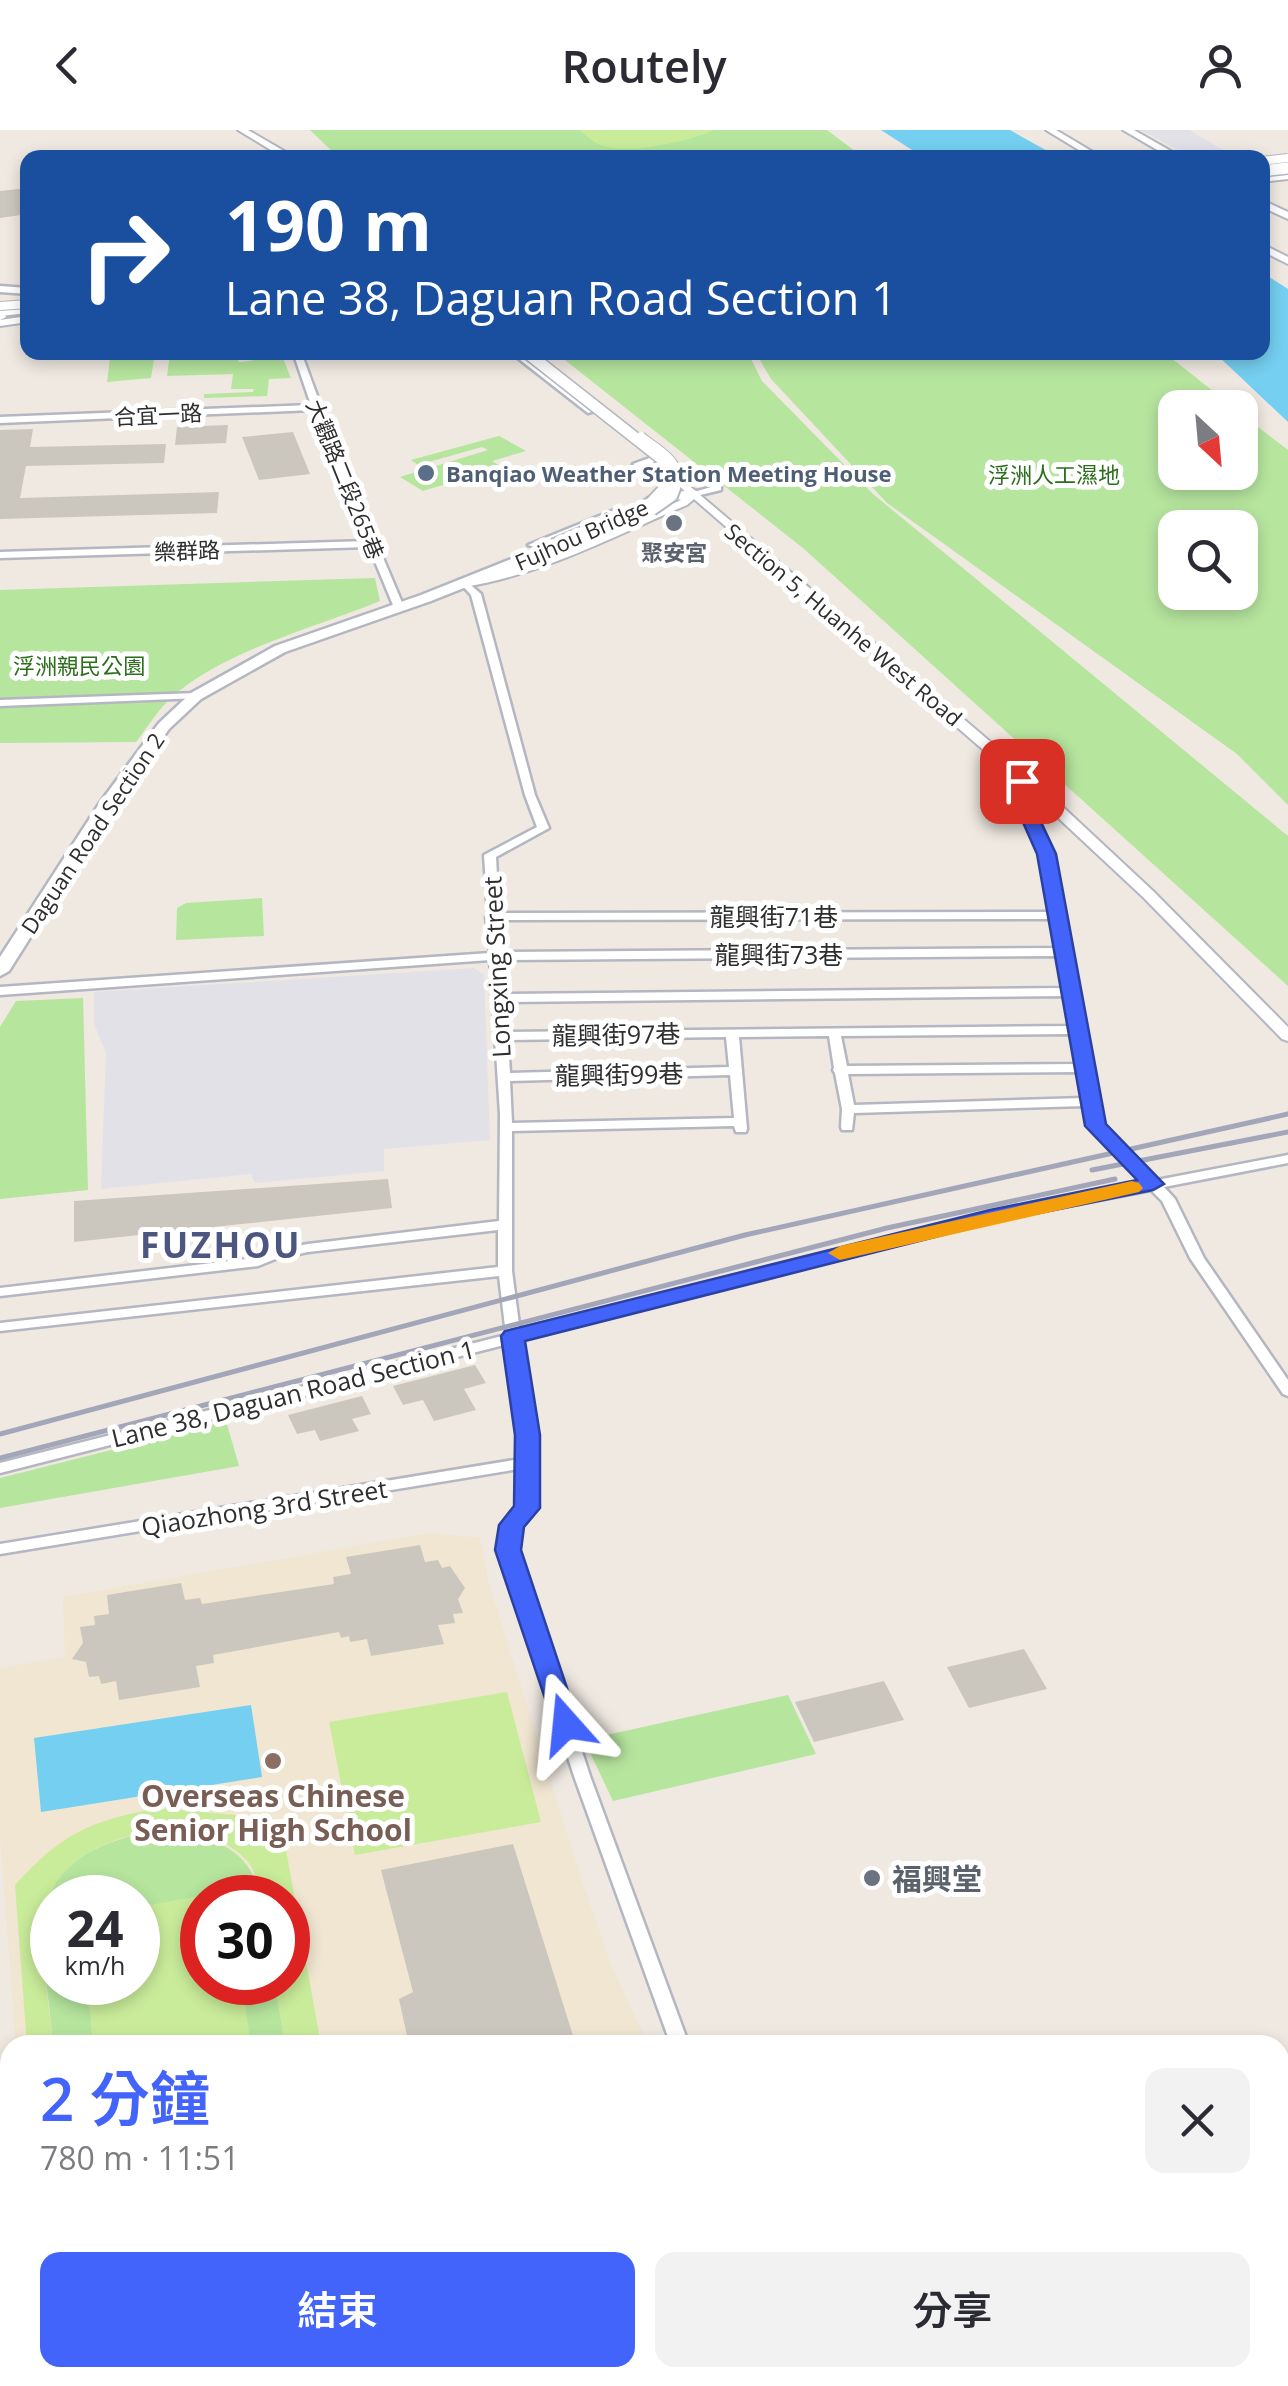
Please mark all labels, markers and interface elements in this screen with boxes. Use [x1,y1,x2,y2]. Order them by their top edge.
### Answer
text: Routely [561,35,727,96]
icon: back [40,38,95,93]
icon: person [1193,38,1248,93]
text: 190 m [225,176,432,272]
icon: right [60,190,190,320]
text: Lane 38, Daguan Road Section 1 [225,267,897,328]
north arrow [1158,390,1258,490]
map controls [1158,390,1258,610]
street label: 大觀路二段265巷 [300,395,392,563]
street label: 合宜一路 [113,397,203,431]
place label: Banqiao Weather Station Meeting House [446,458,892,488]
park label: 浮洲人工濕地 [988,459,1120,489]
marker: Banqiao Weather Station Meeting House [415,462,437,484]
street label: Fujhou Bridge [510,491,652,577]
button: search [1158,510,1258,610]
marker: 聚安宮 [663,512,685,534]
street label: Section 5, Huanhe West Road [719,516,969,732]
street label: 樂群路 [153,534,221,566]
place label: 聚安宮 [641,537,707,567]
park label: 浮洲親民公園 [13,650,145,680]
street label: Daguan Road Section 2 [13,727,171,939]
pin [980,739,1065,824]
icon: arrive [995,754,1050,809]
street label: Longxing Street [474,875,518,1059]
street label: 龍興街71巷 [710,899,838,933]
street label: 龍興街73巷 [715,937,843,971]
street label: 龍興街97巷 [551,1016,681,1052]
street label: 龍興街99巷 [554,1056,684,1092]
district label: FUZHOU [140,1221,302,1268]
street label: Lane 38, Daguan Road Section 1 [108,1331,478,1455]
street label: Qiaozhong 3rd Street [139,1471,389,1543]
position arrow [514,1672,618,1776]
marker: Overseas Chinese Senior High School [262,1750,284,1772]
place label: Overseas Chinese Senior High School [134,1775,412,1850]
place label: 福興堂 [892,1858,982,1899]
marker: 福興堂 [861,1867,883,1889]
speed limit sign: 30 [180,1875,310,2005]
text: 24 [66,1894,124,1962]
text: km/h [65,1948,125,1982]
text: 2 分鐘 [40,2057,210,2139]
button: close [1145,2068,1250,2173]
text: 780 m · 11:51 [40,2136,239,2179]
button: 結束 [40,2252,635,2367]
button: 分享 [655,2252,1250,2367]

